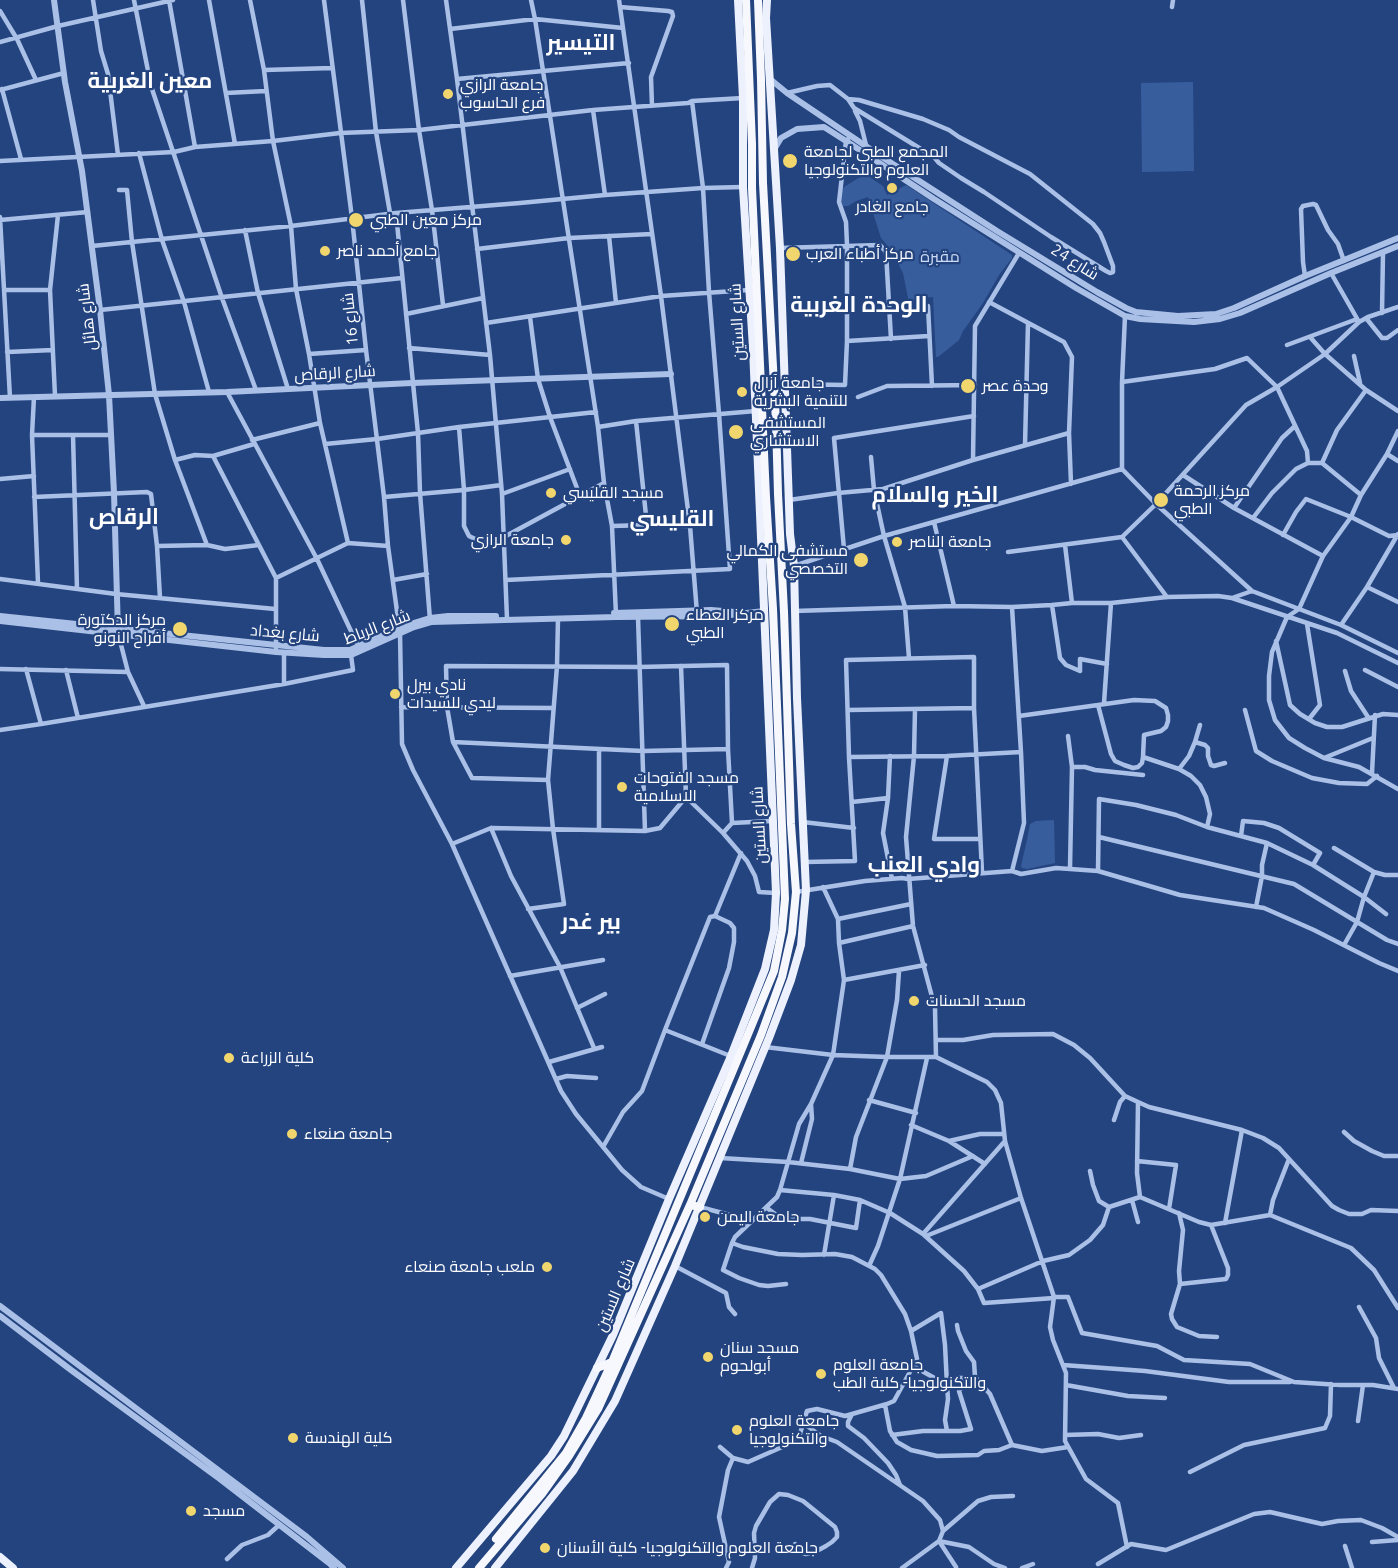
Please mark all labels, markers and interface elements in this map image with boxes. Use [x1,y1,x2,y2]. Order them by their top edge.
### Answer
district label: التيسير [547,30,615,56]
district label: معين الغربية [88,68,212,94]
place label: جامعة الرازي فرع الحاسوب [460,75,545,113]
marker: جامعة الرازي فرع الحاسوب [441,87,455,101]
place label: المجمع الطبي لجامعة العلوم والتكنولوجيا [804,142,948,180]
marker: المجمع الطبي لجامعة العلوم والتكنولوجيا [781,152,799,170]
marker: جامع الغادر [885,181,899,195]
place label: جامع الغادر [855,197,929,217]
place label: مركز معين الطبي [370,210,482,230]
marker: مركز معين الطبي [347,211,365,229]
street label: شارع 24 [1048,240,1102,284]
place label: جامع أحمد ناصر [337,241,437,261]
marker: جامع أحمد ناصر [318,244,332,258]
place label: مركز أطباء العرب [806,244,914,264]
marker: مركز أطباء العرب [784,245,802,263]
park label: مقبرة [920,247,960,267]
street label: شارع هائل [73,282,101,352]
street label: شارع الستين [725,283,749,361]
street label: شارع 16 [338,292,362,346]
district label: الوحدة الغربية [790,292,928,318]
street label: شارع الرقاص [294,361,376,385]
place label: جامعة آزال للتنمية البشرية [754,373,848,411]
place label: وحدة عصر [982,376,1049,396]
marker: وحدة عصر [959,377,977,395]
marker: جامعة آزال للتنمية البشرية [735,385,749,399]
place label: المستشفى الاستشاري [750,413,826,451]
marker: المستشفى الاستشاري [727,423,745,441]
place label: مركز الرحمة الطبي [1174,481,1250,519]
district label: الخير والسلام [872,482,998,508]
place label: مسجد القليسي [563,483,664,503]
marker: مسجد القليسي [544,486,558,500]
marker: مركز الرحمة الطبي [1152,491,1170,509]
district label: الرقاص [89,504,159,530]
district label: القليسي [630,506,714,532]
place label: جامعة الرازي [471,530,554,550]
place label: جامعة الناصر [909,532,991,552]
marker: جامعة الرازي [559,533,573,547]
marker: جامعة الناصر [890,535,904,549]
place label: مستشفى الكمالي التخصصي [726,541,848,579]
marker: مستشفى الكمالي التخصصي [852,551,870,569]
place label: مركز العطاء الطبي [686,605,764,643]
street label: شارع الرباط [341,606,413,648]
place label: مركز الدكتورة أفراح النونو [78,610,166,648]
marker: مركز العطاء الطبي [663,615,681,633]
marker: مركز الدكتورة أفراح النونو [171,620,189,638]
street label: شارع بغداد [249,620,321,646]
place label: نادي بيرل ليدي للسيدات [407,675,496,713]
marker: نادي بيرل ليدي للسيدات [388,687,402,701]
place label: مسجد الفتوحات الاسلامية [634,768,739,806]
marker: مسجد الفتوحات الاسلامية [615,780,629,794]
street label: شارع الستين [747,786,771,864]
district label: وادي العنب [868,852,980,878]
district label: بير غدر [561,909,621,935]
place label: مسجد الحسنات [926,991,1026,1011]
marker: مسجد الحسنات [907,994,921,1008]
place label: كلية الزراعة [241,1048,314,1068]
marker: كلية الزراعة [222,1051,236,1065]
place label: جامعة صنعاء [304,1124,392,1144]
marker: جامعة صنعاء [285,1127,299,1141]
place label: جامعة اليمن [717,1207,799,1227]
marker: جامعة اليمن [698,1210,712,1224]
street label: شارع الستين [591,1255,639,1335]
place label: ملعب جامعة صنعاء [405,1257,535,1277]
marker: ملعب جامعة صنعاء [540,1260,554,1274]
place label: مسجد سنان أبولحوم [720,1338,799,1376]
marker: مسجد سنان أبولحوم [701,1350,715,1364]
place label: جامعة العلوم والتكنولوجيا- كلية الطب [833,1355,986,1393]
marker: جامعة العلوم والتكنولوجيا- كلية الطب [814,1367,828,1381]
place label: جامعة العلوم والتكنولوجيا [749,1411,839,1449]
marker: جامعة العلوم والتكنولوجيا [730,1423,744,1437]
place label: كلية الهندسة [305,1428,393,1448]
marker: كلية الهندسة [286,1431,300,1445]
place label: مسجد [203,1501,245,1521]
marker: مسجد [184,1504,198,1518]
place label: جامعة العلوم والتكنولوجيا- كلية الأسنان [557,1538,818,1558]
marker: جامعة العلوم والتكنولوجيا- كلية الأسنان [538,1541,552,1555]

